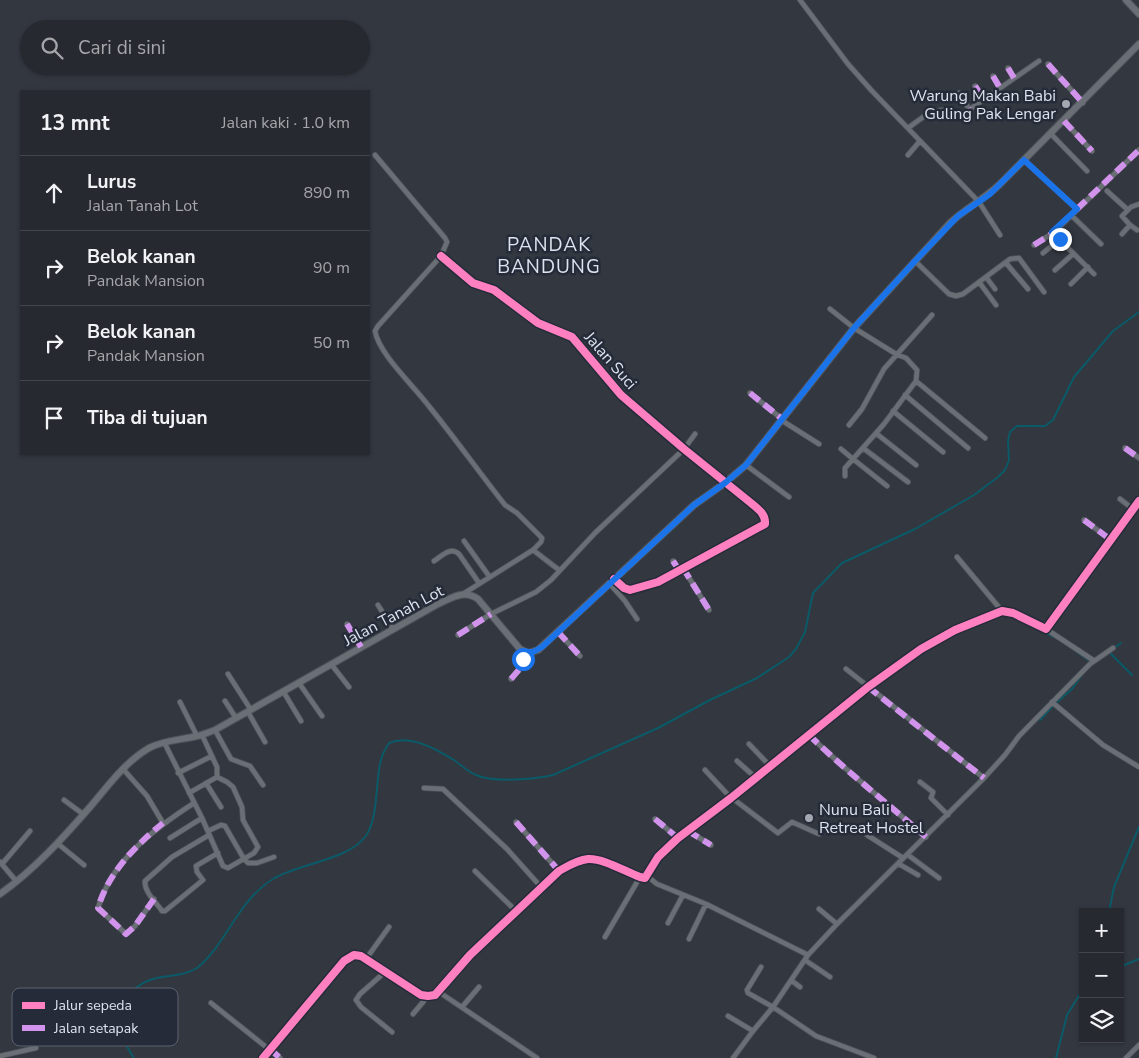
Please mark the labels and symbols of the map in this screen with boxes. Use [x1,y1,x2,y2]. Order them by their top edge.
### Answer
place label: Warung Makan Babi Guling Pak Lengar [909,85,1056,125]
marker: Warung Makan Babi Guling Pak Lengar [1060,98,1072,110]
route end [1049,228,1072,251]
district label: PANDAK BANDUNG [497,232,601,280]
street label: Jalan Suci [578,326,642,394]
street label: Jalan Tanah Lot [339,580,448,652]
route start [512,648,535,671]
place label: Nunu Bali Retreat Hostel [819,799,924,839]
marker: Nunu Bali Retreat Hostel [803,812,815,824]
legend [12,988,178,1046]
text: Jalur sepeda [53,996,132,1015]
text: Jalan setapak [53,1019,139,1038]

